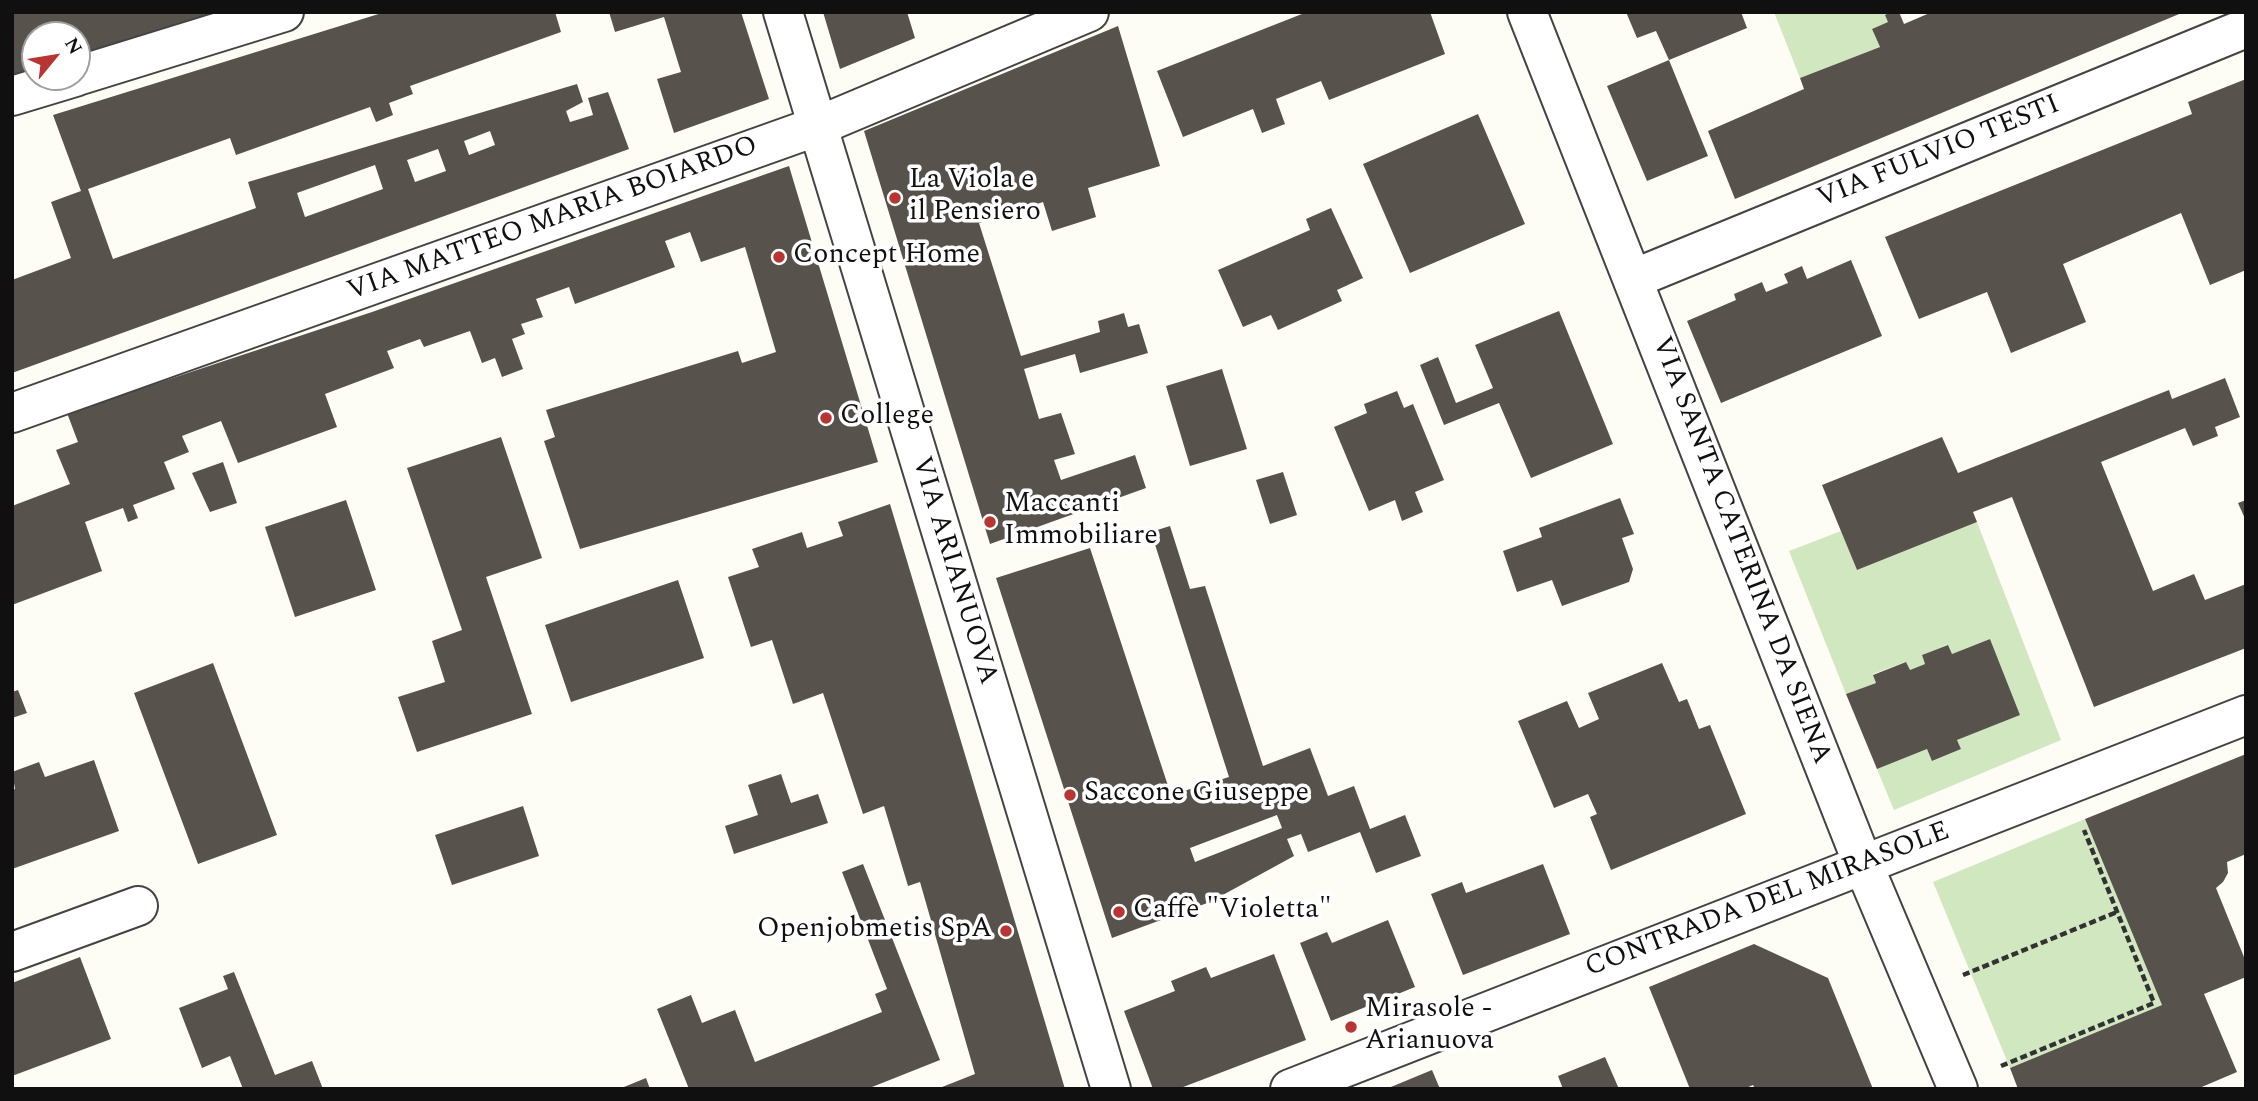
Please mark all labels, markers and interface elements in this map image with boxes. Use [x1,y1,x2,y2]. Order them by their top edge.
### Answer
north arrow [21,21,91,91]
text: N [56,32,89,60]
street label: VIA FULVIO TESTI [1813,89,2065,217]
street label: VIA MATTEO MARIA BOIARDO [343,130,763,310]
place label: La Viola e il Pensiero [909,165,1041,231]
marker: La Viola e il Pensiero [887,190,903,206]
place label: Concept Home [793,240,980,274]
marker: Concept Home [771,249,787,265]
street label: VIA SANTA CATERINA DA SIENA [1643,333,1837,769]
place label: College [840,401,934,435]
marker: College [818,410,834,426]
street label: VIA ARIANUOVA [902,453,1004,689]
place label: Maccanti Immobiliare [1004,489,1158,555]
marker: Maccanti Immobiliare [982,514,998,530]
place label: Saccone Giuseppe [1084,778,1309,812]
marker: Saccone Giuseppe [1062,787,1078,803]
street label: CONTRADA DEL MIRASOLE [1581,816,1955,986]
place label: Caffè "Violetta" [1133,895,1332,929]
marker: Caffè "Violetta" [1111,904,1127,920]
place label: Openjobmetis SpA [757,914,992,948]
marker: Openjobmetis SpA [998,923,1014,939]
place label: Mirasole - Arianuova [1365,994,1494,1060]
marker: Mirasole - Arianuova [1343,1019,1359,1035]

